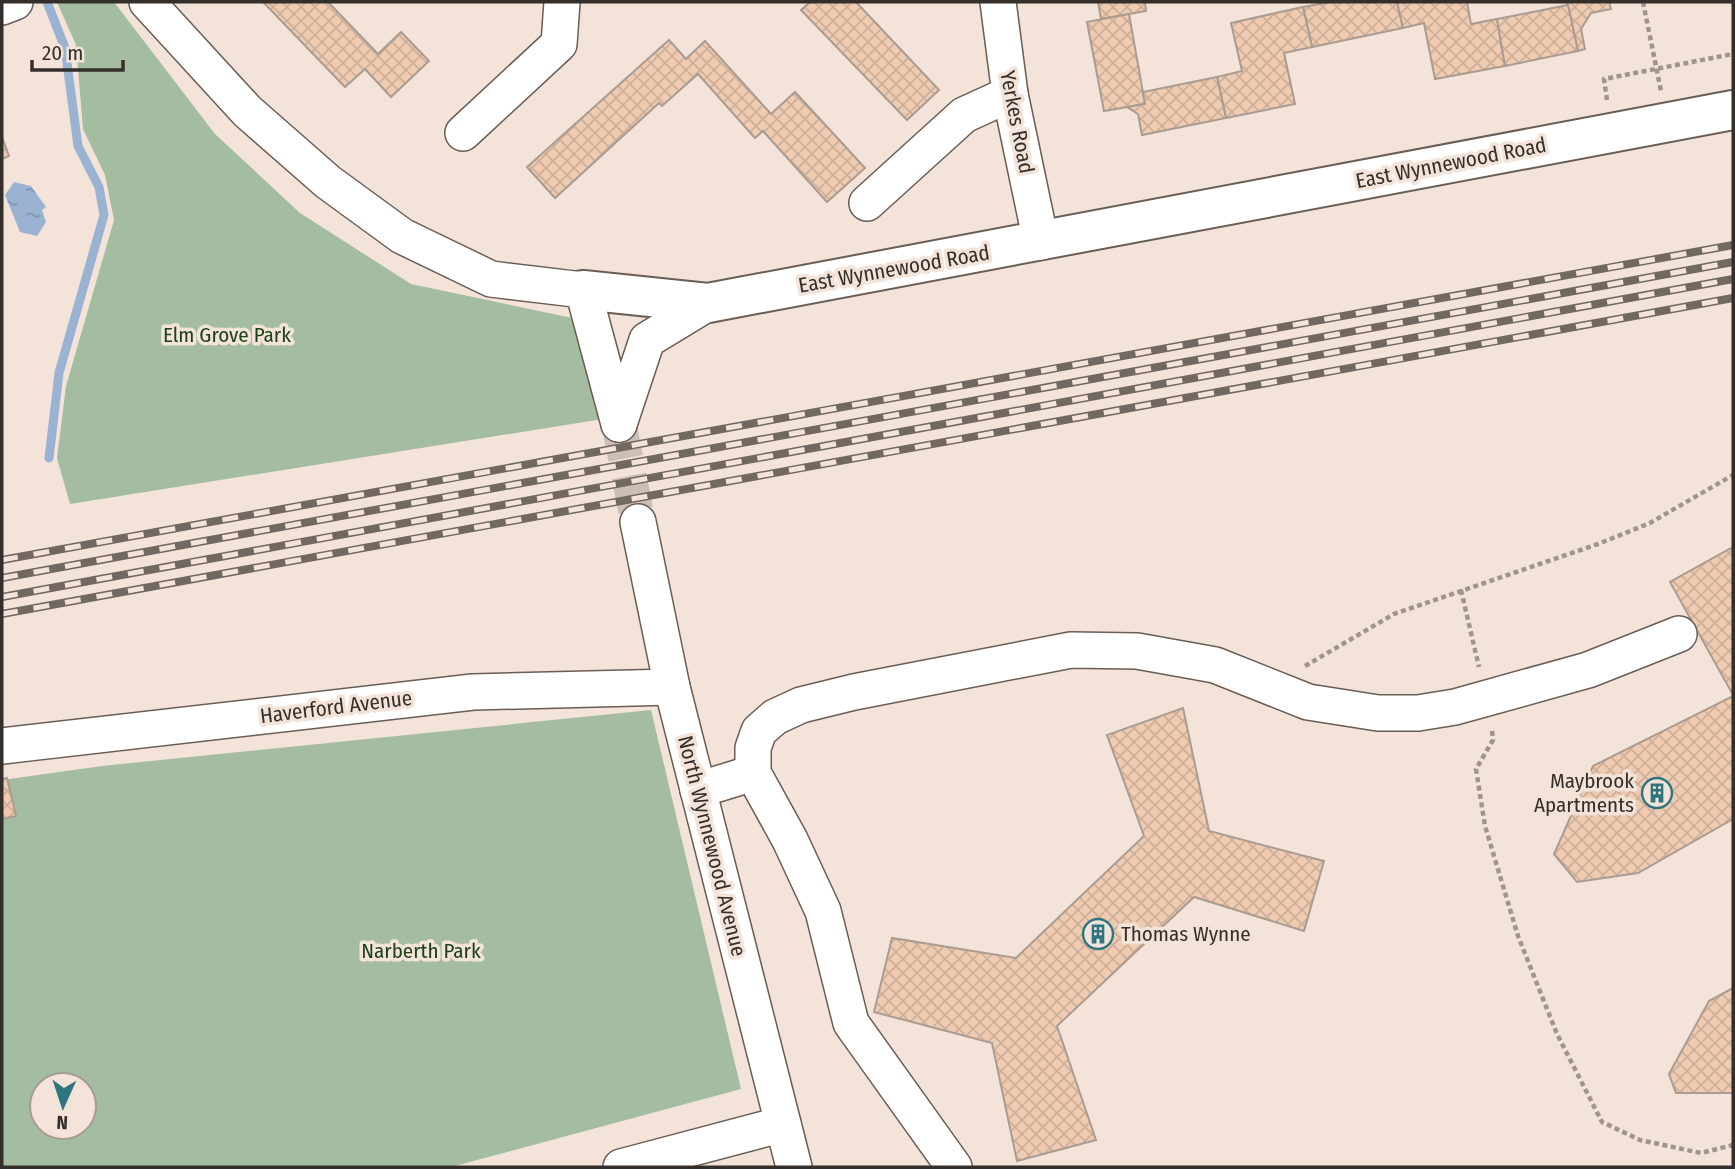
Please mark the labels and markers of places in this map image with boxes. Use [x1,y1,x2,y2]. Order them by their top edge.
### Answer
place label: Maybrook Apartments [1534,768,1634,818]
building icon: Maybrook Apartments [1640,776,1674,810]
building icon: Thomas Wynne [1081,917,1115,951]
place label: Thomas Wynne [1121,921,1251,947]

